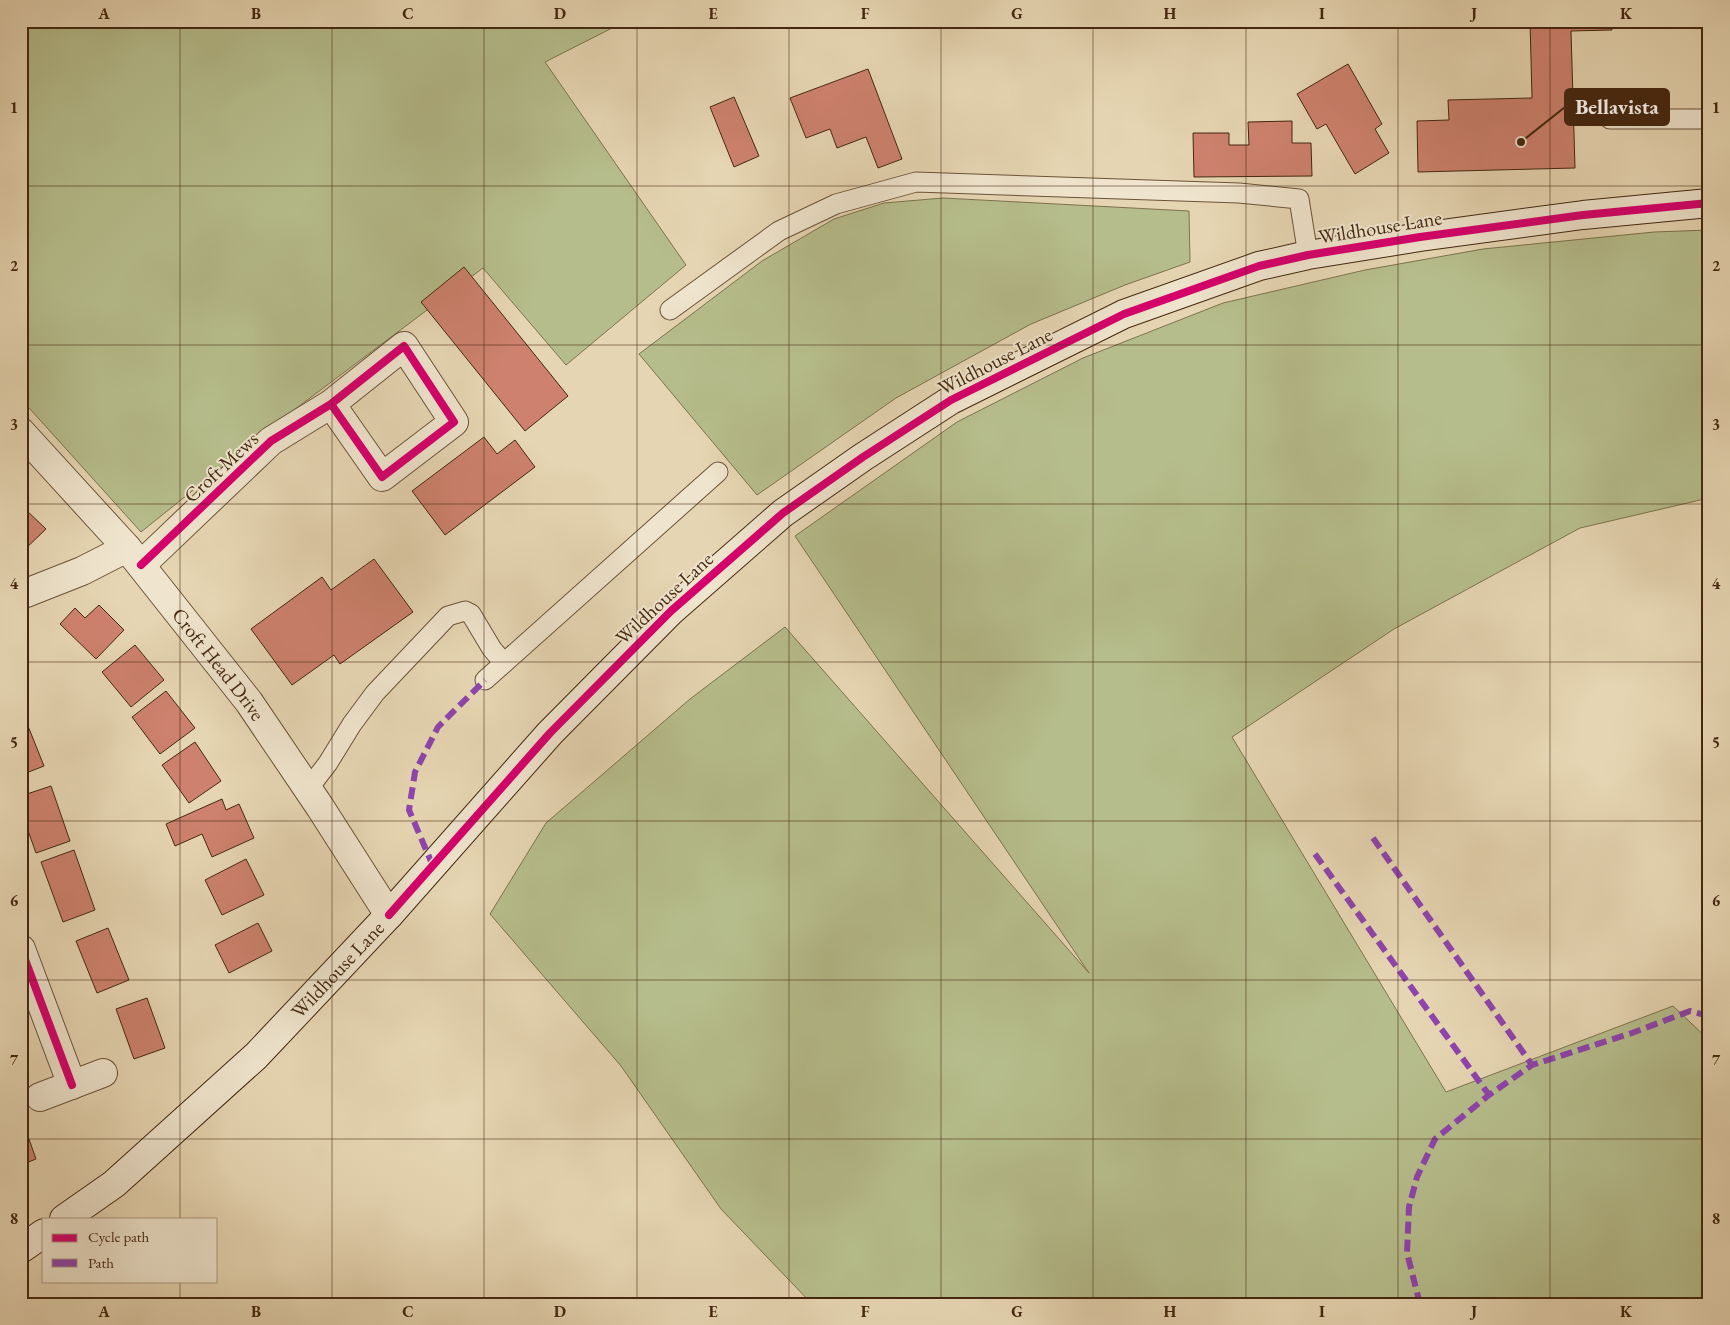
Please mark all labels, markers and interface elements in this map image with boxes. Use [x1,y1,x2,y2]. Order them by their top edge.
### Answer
text: A [97,3,110,24]
text: B [251,3,261,24]
text: C [402,3,414,24]
text: D [554,3,566,24]
text: E [708,3,718,24]
text: F [861,3,870,24]
text: G [1011,3,1023,24]
text: H [1164,3,1177,24]
text: I [1319,3,1325,24]
text: J [1469,3,1477,24]
text: K [1620,3,1633,24]
callout: Bellavista [1565,89,1669,125]
text: Bellavista [1575,93,1660,120]
text: 1 [10,97,18,118]
text: 1 [1712,97,1720,118]
street label: Wildhouse Lane [1316,204,1444,250]
text: 2 [10,255,19,276]
text: 2 [1712,255,1721,276]
street label: Wildhouse Lane [934,321,1057,401]
text: 3 [10,414,18,435]
text: 3 [1712,414,1720,435]
street label: Croft Mews [178,426,264,508]
street label: Wildhouse Lane [610,546,719,650]
text: 4 [10,573,19,594]
text: 4 [1712,573,1721,594]
street label: Croft Head Drive [166,602,271,726]
text: 5 [10,732,18,753]
text: 5 [1712,732,1720,753]
text: 6 [10,890,19,911]
text: 6 [1712,890,1721,911]
street label: Wildhouse Lane [285,915,390,1024]
text: 7 [10,1049,19,1070]
text: 7 [1712,1049,1721,1070]
text: 8 [10,1208,18,1229]
text: 8 [1712,1208,1720,1229]
legend [42,1218,218,1282]
text: Cycle path [88,1227,150,1246]
text: Path [88,1253,114,1272]
text: A [97,1301,110,1322]
text: B [251,1301,261,1322]
text: C [402,1301,414,1322]
text: D [554,1301,566,1322]
text: E [708,1301,718,1322]
text: F [861,1301,870,1322]
text: G [1011,1301,1023,1322]
text: H [1164,1301,1177,1322]
text: I [1319,1301,1325,1322]
text: J [1469,1301,1477,1322]
text: K [1620,1301,1633,1322]

